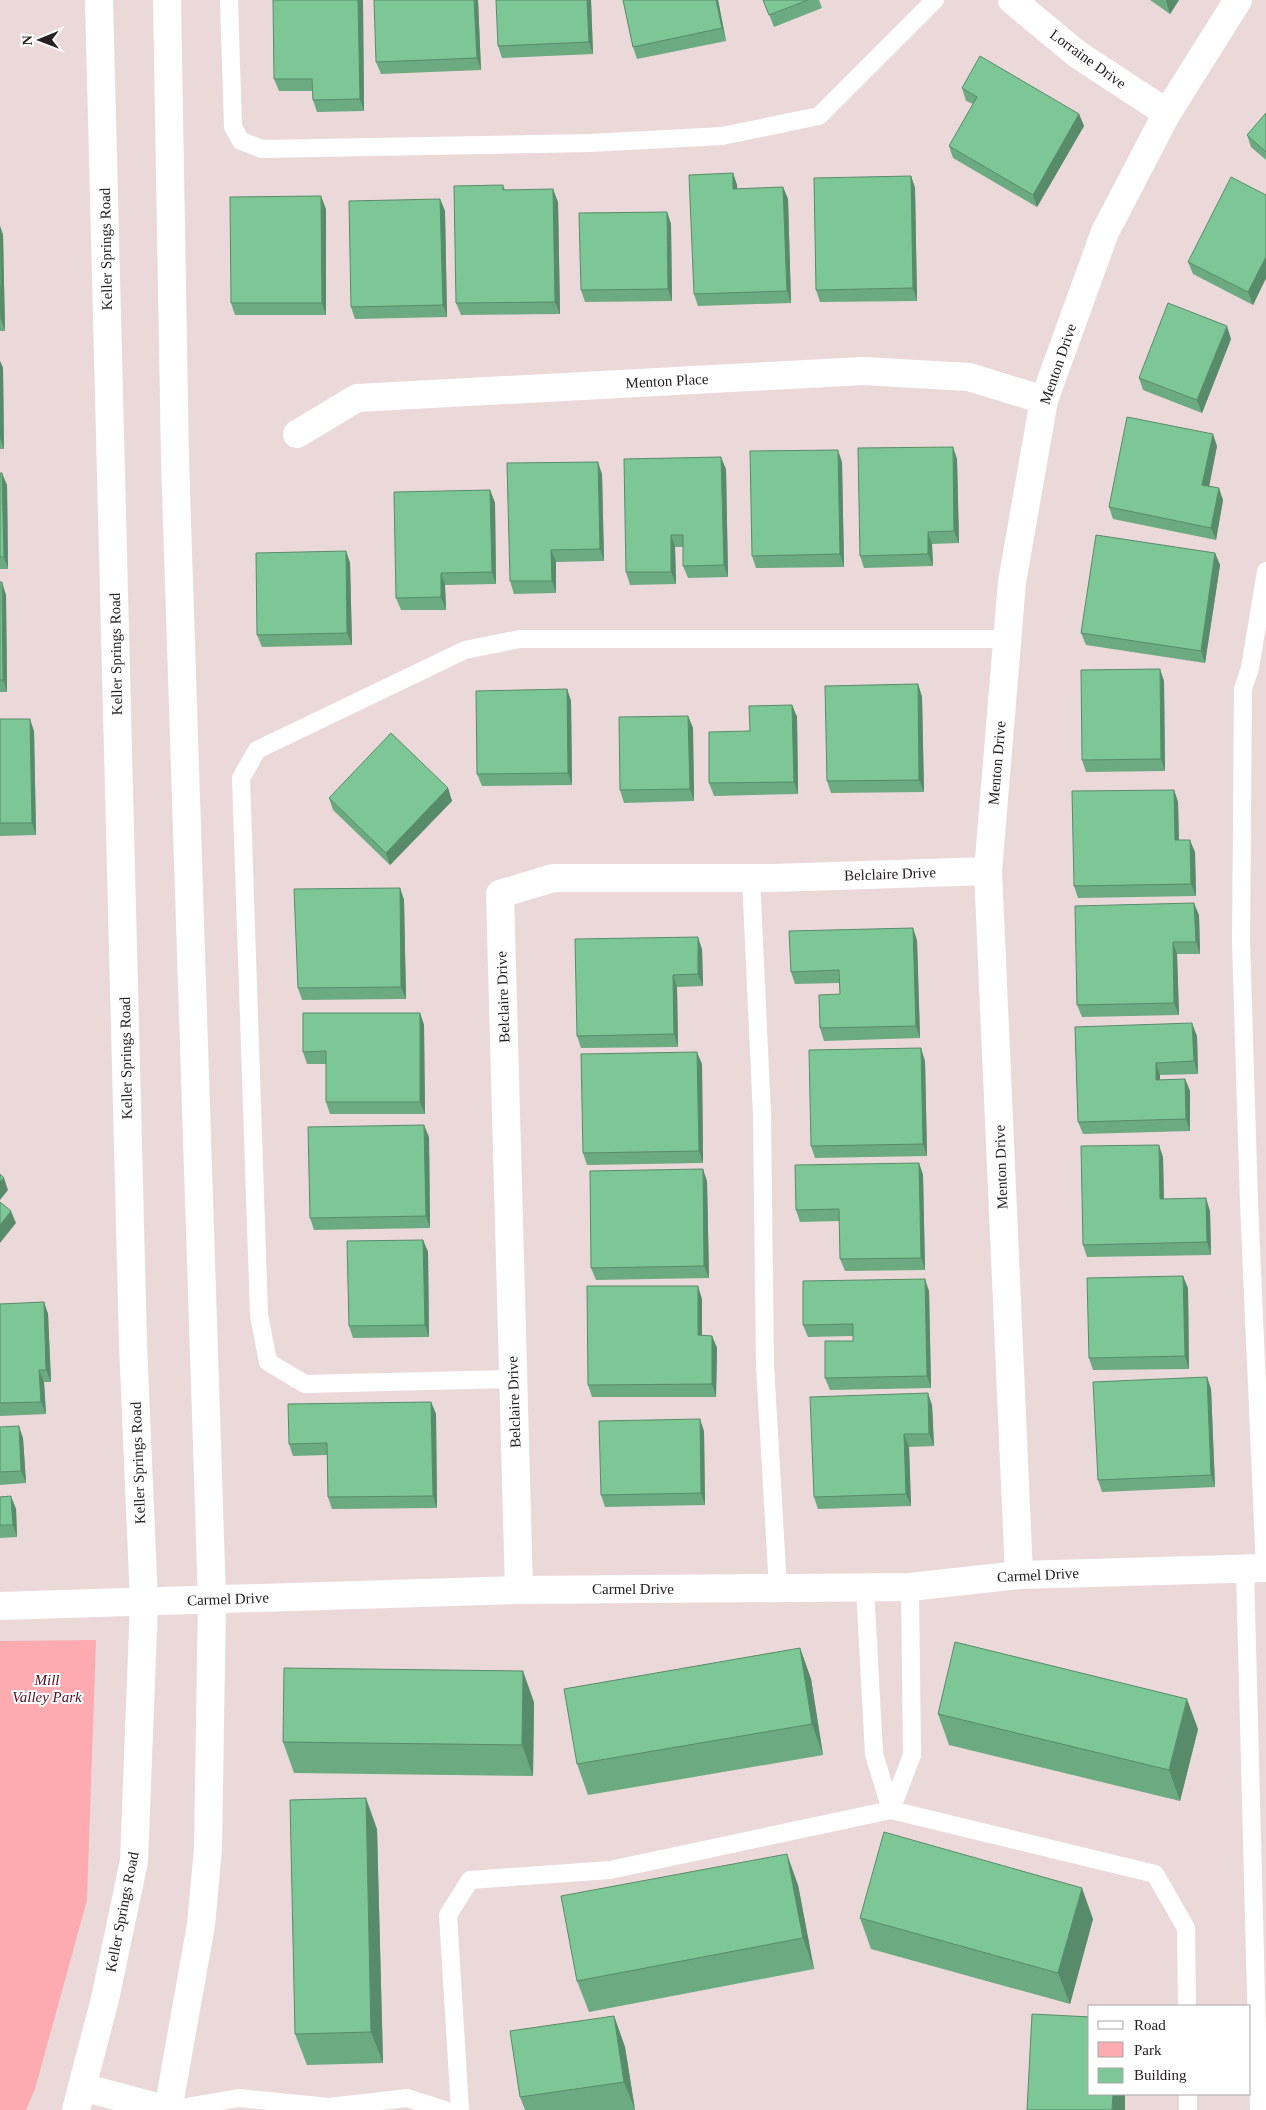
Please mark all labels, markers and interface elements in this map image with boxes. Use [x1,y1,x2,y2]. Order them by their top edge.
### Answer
north arrow [15,15,65,65]
street label: Lorraine Drive [1047,26,1129,92]
text: N [20,35,35,45]
street label: Keller Springs Road [97,187,115,310]
street label: Menton Drive [1037,321,1079,407]
street label: Menton Place [625,371,709,391]
street label: Keller Springs Road [107,592,125,715]
street label: Menton Drive [985,720,1009,806]
street label: Belclaire Drive [844,864,937,884]
street label: Belclaire Drive [493,950,513,1043]
street label: Keller Springs Road [117,996,135,1119]
street label: Menton Drive [992,1124,1010,1210]
street label: Belclaire Drive [504,1355,524,1448]
street label: Keller Springs Road [128,1401,148,1524]
street label: Carmel Drive [997,1565,1080,1585]
street label: Carmel Drive [592,1581,674,1597]
street label: Carmel Drive [187,1590,270,1608]
park label: Mill Valley Park [12,1672,82,1705]
street label: Keller Springs Road [102,1850,142,1974]
legend [1088,2005,1251,2095]
text: Road [1134,2017,1166,2033]
text: Park [1134,2042,1162,2058]
text: Building [1134,2067,1187,2083]

